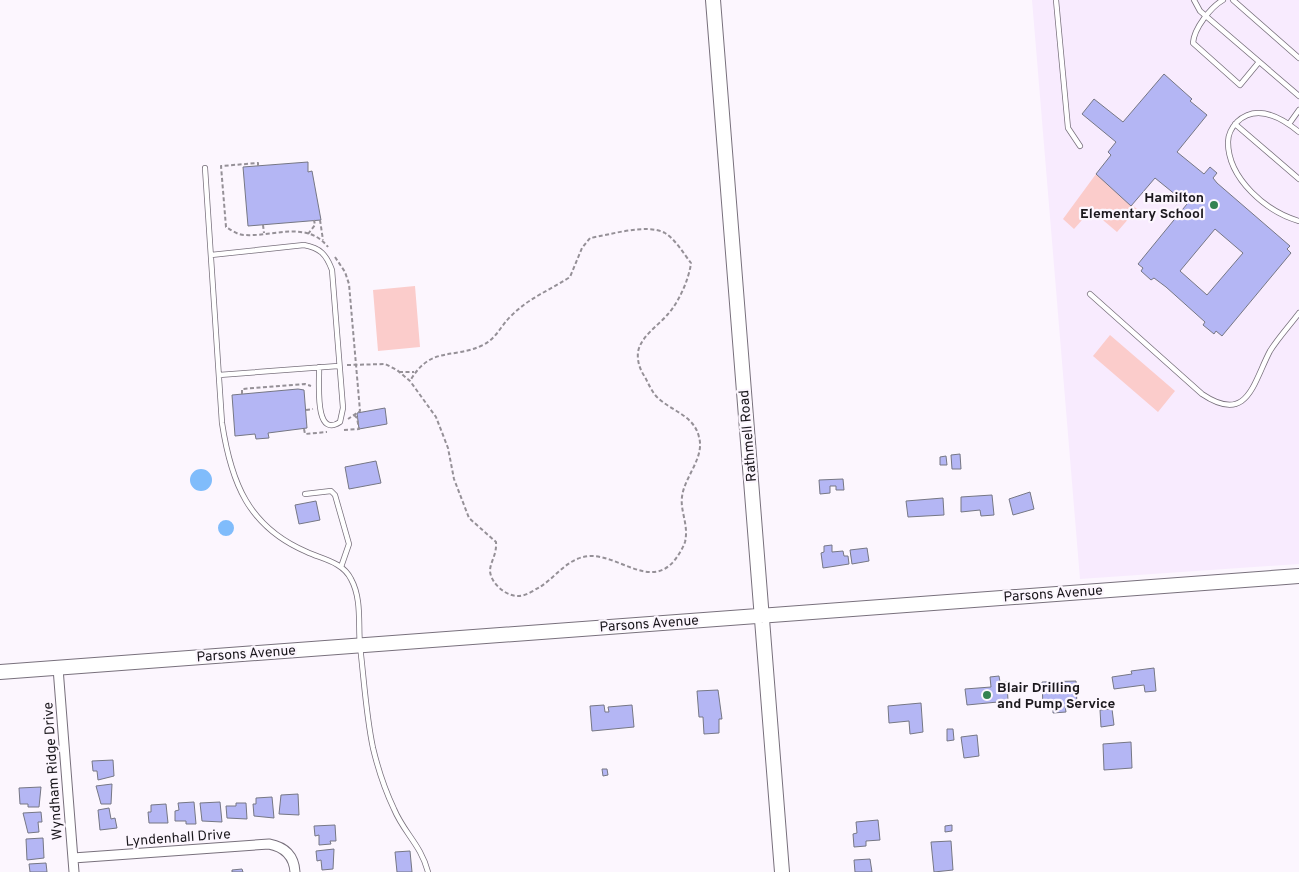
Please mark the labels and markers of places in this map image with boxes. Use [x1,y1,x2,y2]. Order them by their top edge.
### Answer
place label: Hamilton Elementary School [1080,190,1204,223]
marker: Hamilton Elementary School [1208,199,1220,211]
place label: Blair Drilling and Pump Service [997,680,1115,713]
marker: Blair Drilling and Pump Service [981,689,993,701]

